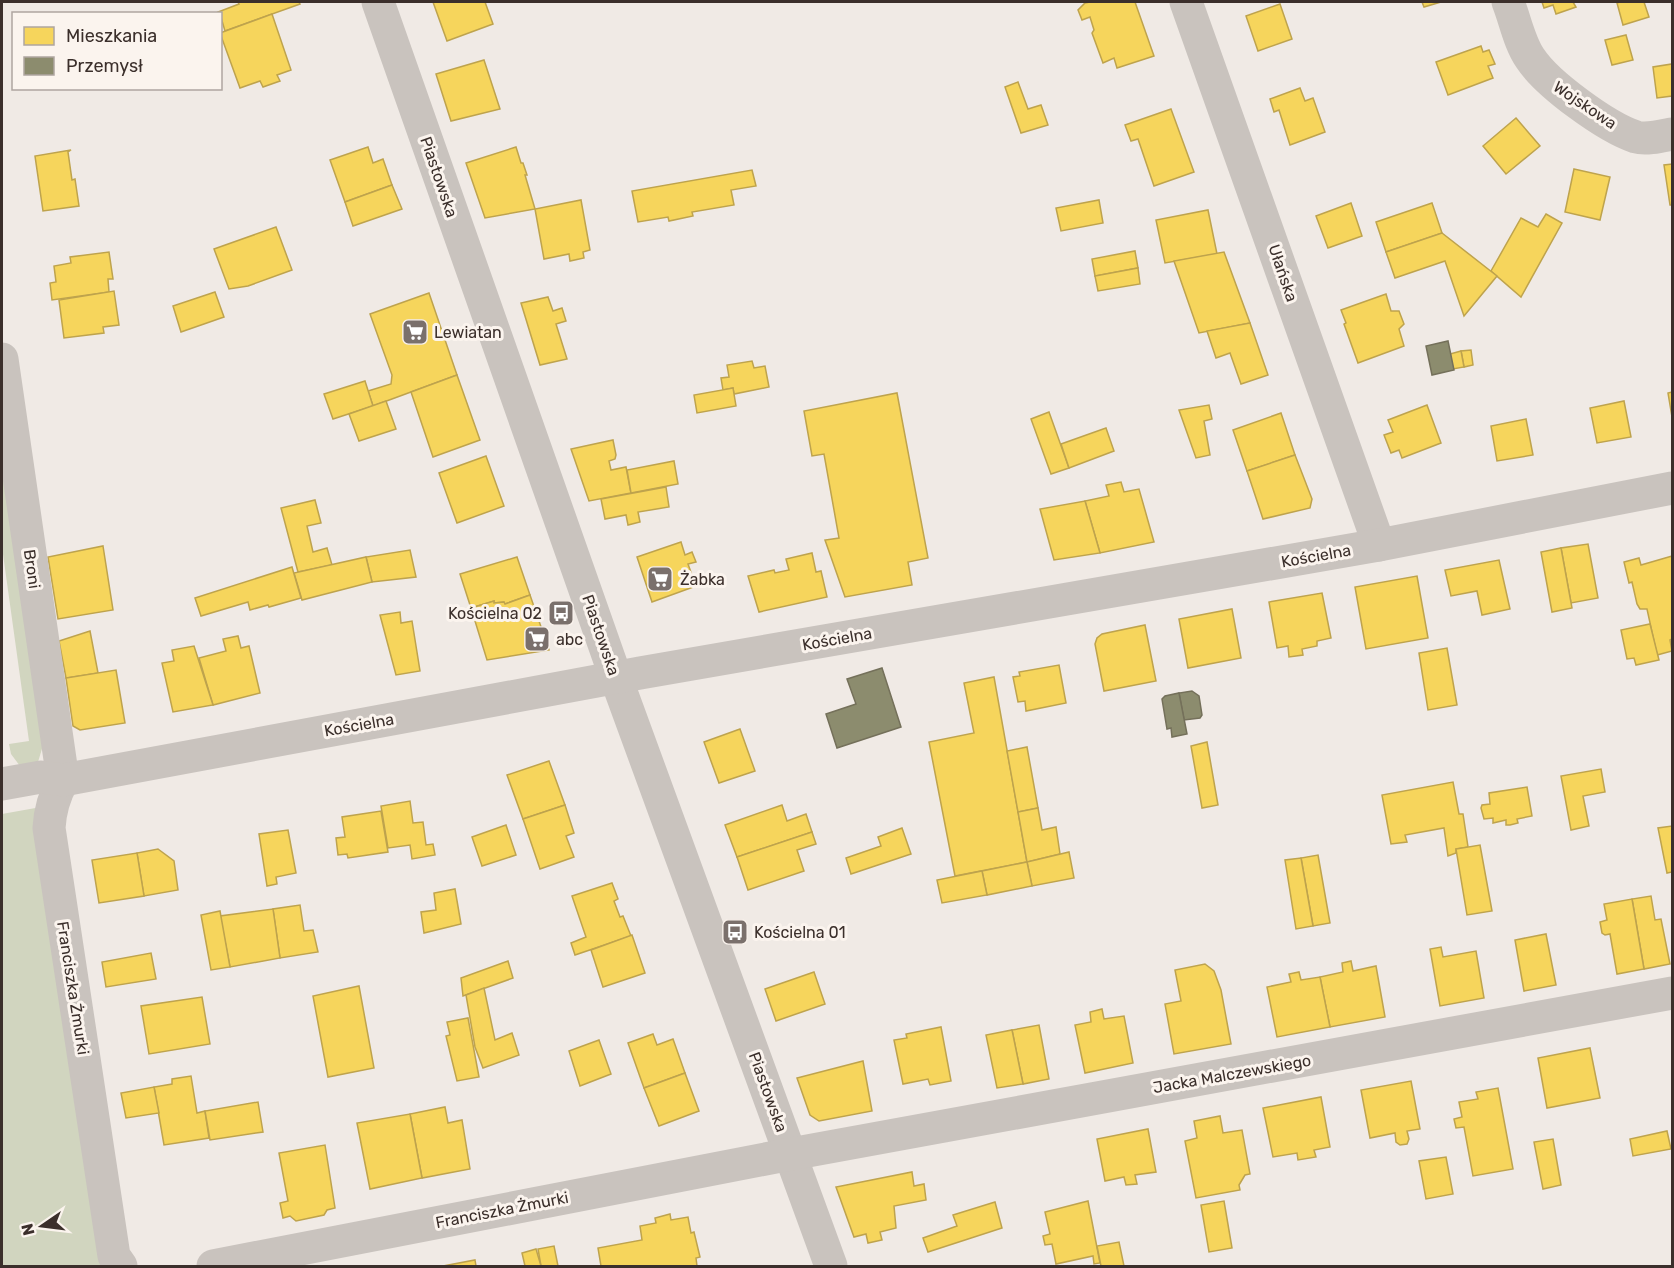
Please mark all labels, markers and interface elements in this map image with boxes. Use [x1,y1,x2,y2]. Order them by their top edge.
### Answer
legend [12,12,222,90]
text: Mieszkania [66,25,157,47]
text: Przemysł [66,55,143,77]
street label: Wojskowa [1550,77,1620,133]
street label: Piastowska [416,134,462,220]
street label: Ułańska [1264,242,1302,304]
supermarket icon: Lewiatan [400,317,430,347]
place label: Lewiatan [434,323,502,342]
street label: Kościelna [1280,541,1352,571]
street label: Broni [20,548,44,590]
supermarket icon: Żabka [645,564,675,594]
place label: Żabka [680,570,725,589]
street label: Piastowska [578,592,624,678]
bus stop icon: Kościelna 02 [546,598,576,628]
place label: Kościelna 02 [448,604,542,623]
supermarket icon: abc [522,624,552,654]
street label: Kościelna [801,624,873,654]
place label: abc [556,630,583,649]
street label: Kościelna [323,710,395,740]
bus stop icon: Kościelna 01 [720,917,750,947]
street label: Franciszka Żmurki [53,920,93,1056]
place label: Kościelna 01 [754,923,846,942]
street label: Piastowska [745,1049,791,1135]
street label: Jacka Malczewskiego [1151,1051,1313,1097]
street label: Franciszka Żmurki [434,1188,570,1232]
north arrow [12,1196,72,1256]
text: N [17,1222,39,1237]

